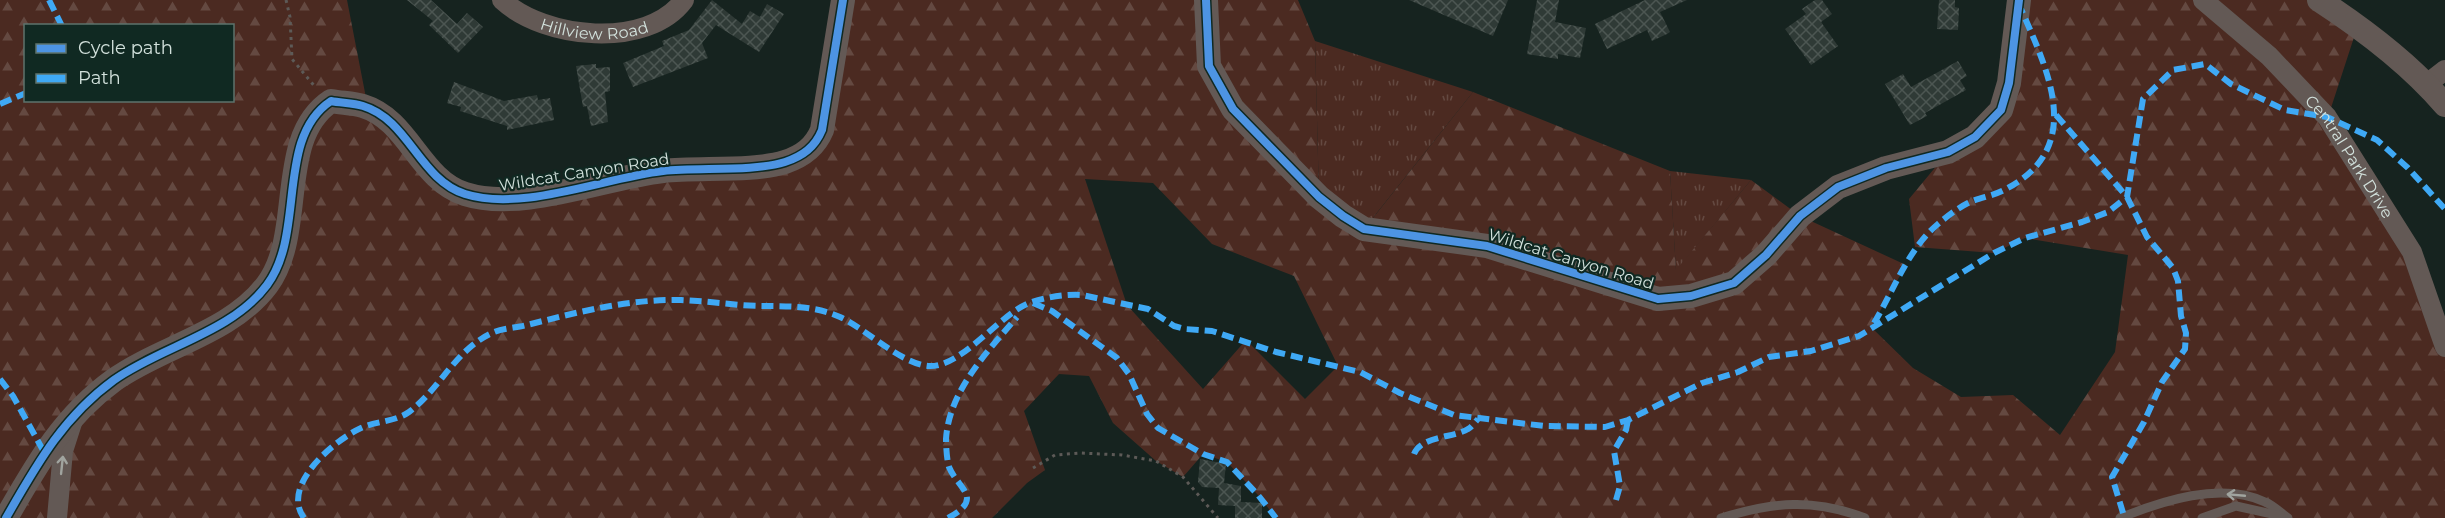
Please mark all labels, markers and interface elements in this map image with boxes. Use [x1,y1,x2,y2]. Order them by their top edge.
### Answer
street label: Hillview Road [538,14,651,43]
legend [24,24,234,102]
text: Cycle path [78,37,173,59]
text: Path [78,67,121,89]
street label: Central Park Drive [2302,91,2398,221]
street label: Wildcat Canyon Road [497,149,671,195]
street label: Wildcat Canyon Road [1486,225,1656,293]
one-way arrow [57,456,68,475]
one-way arrow [2226,489,2246,500]

